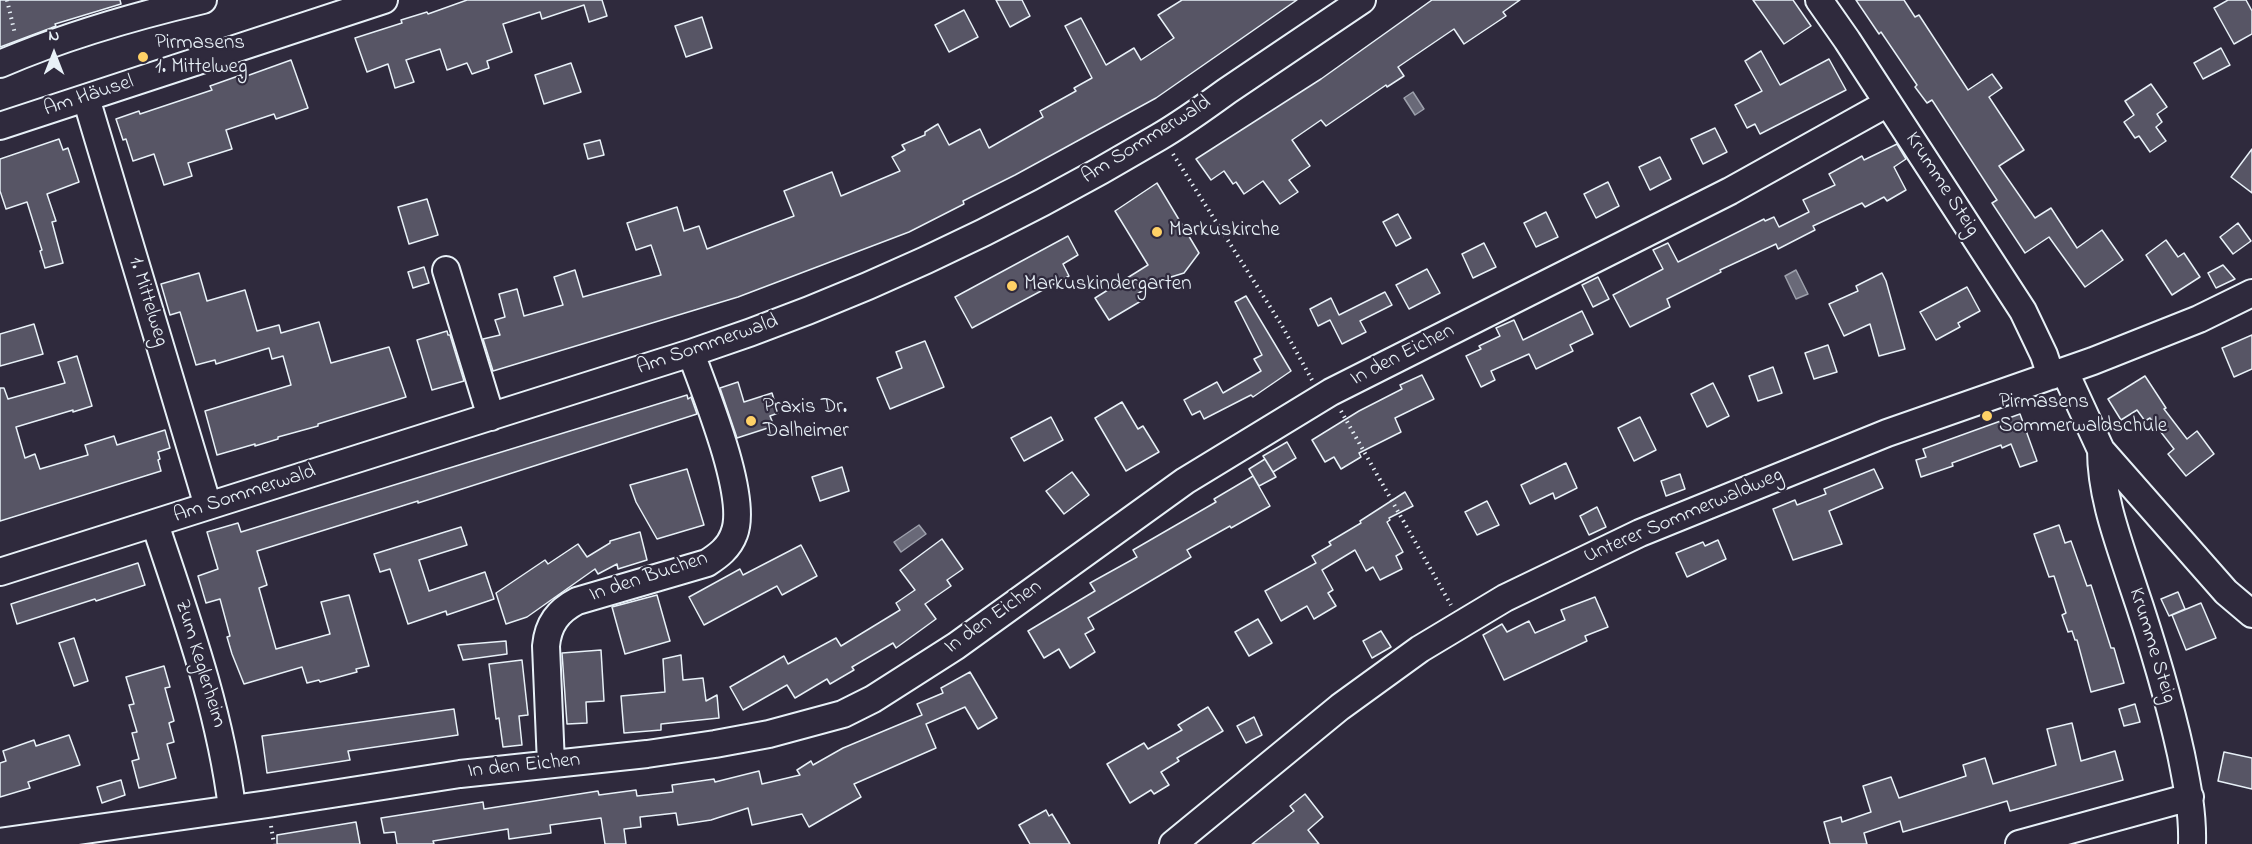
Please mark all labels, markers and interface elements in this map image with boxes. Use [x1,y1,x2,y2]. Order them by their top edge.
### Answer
north arrow [24,24,84,84]
text: N [49,24,59,48]
place label: Pirmasens 1. Mittelweg [155,32,247,82]
marker: Pirmasens 1. Mittelweg [136,50,150,64]
street label: Am Häusel [41,71,137,123]
street label: Am Sommerwald [1078,91,1216,191]
street label: Krumme Steig [1898,128,1984,242]
place label: Markuskirche [1169,219,1280,245]
marker: Markuskirche [1150,225,1164,239]
street label: 1. Mittelweg [121,254,173,350]
place label: Markuskindergarten [1024,273,1192,299]
marker: Markuskindergarten [1005,279,1019,293]
street label: Am Sommerwald [634,310,782,382]
street label: In den Eichen [1347,319,1459,393]
place label: Pirmasens Sommerwaldschule [1999,391,2167,441]
place label: Praxis Dr. Dalheimer [763,396,849,446]
marker: Pirmasens Sommerwaldschule [1980,409,1994,423]
marker: Praxis Dr. Dalheimer [744,414,758,428]
street label: Am Sommerwald [171,460,319,530]
street label: Unterer Sommerwaldweg [1581,464,1787,570]
street label: In den Buchen [587,547,711,609]
street label: In den Eichen [941,575,1047,661]
street label: Krumme Steig [2122,585,2180,707]
street label: Zum Keglerheim [168,597,230,731]
street label: In den Eichen [467,749,581,785]

